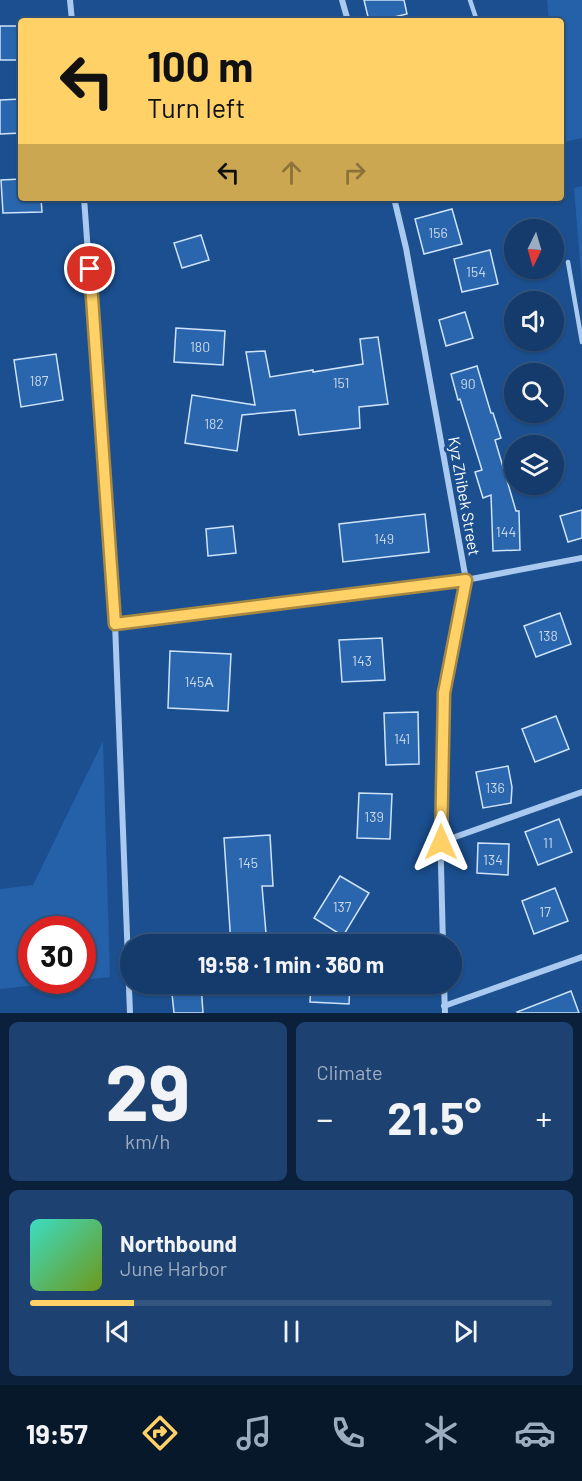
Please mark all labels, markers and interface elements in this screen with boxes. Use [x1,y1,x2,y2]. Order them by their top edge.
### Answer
text: 100 m [147,40,253,90]
icon: left [48,42,126,120]
text: Turn left [147,91,245,123]
icon: left [212,156,245,189]
icon: ahead [275,156,308,189]
icon: right [338,156,371,189]
north arrow [504,219,564,279]
map controls [504,219,564,495]
house number: 156 [428,224,448,241]
pin [64,243,115,294]
icon: arrive [73,252,106,285]
house number: 154 [466,263,486,280]
button: sound [504,291,564,351]
house number: 180 [190,338,210,355]
button: search [504,363,564,423]
house number: 187 [30,372,49,389]
house number: 151 [333,374,349,391]
house number: 90 [460,375,476,392]
house number: 182 [204,415,224,432]
street label: Kyz Zhibek Street [445,435,485,557]
button: layers [504,435,564,495]
house number: 144 [496,523,516,540]
house number: 149 [374,530,394,547]
house number: 138 [538,627,558,644]
house number: 143 [352,652,372,669]
house number: 145А [184,673,214,690]
house number: 141 [394,730,410,747]
house number: 136 [485,779,505,796]
house number: 139 [364,808,384,825]
position arrow [409,810,473,874]
house number: 11 [543,834,553,851]
house number: 134 [483,851,503,868]
house number: 145 [238,854,258,871]
house number: 137 [333,898,352,915]
house number: 17 [539,903,551,920]
speed limit sign: 30 [18,916,96,994]
text: 19:58 · 1 min · 360 m [198,951,384,977]
text: 29 [105,1043,190,1137]
text: Climate [317,1060,383,1084]
text: 21.5° [387,1090,481,1144]
text: − [317,1098,333,1138]
text: + [536,1098,552,1138]
text: km/h [125,1129,170,1153]
text: Northbound [120,1230,237,1256]
text: June Harbor [120,1256,227,1280]
icon: previous [101,1315,134,1348]
icon: pause [275,1315,308,1348]
icon: next [449,1315,482,1348]
icon: directions [139,1412,181,1454]
icon: music [233,1412,275,1454]
icon: phone [327,1412,369,1454]
icon: climate [420,1412,462,1454]
icon: car [514,1412,556,1454]
text: 19:57 [26,1417,88,1449]

